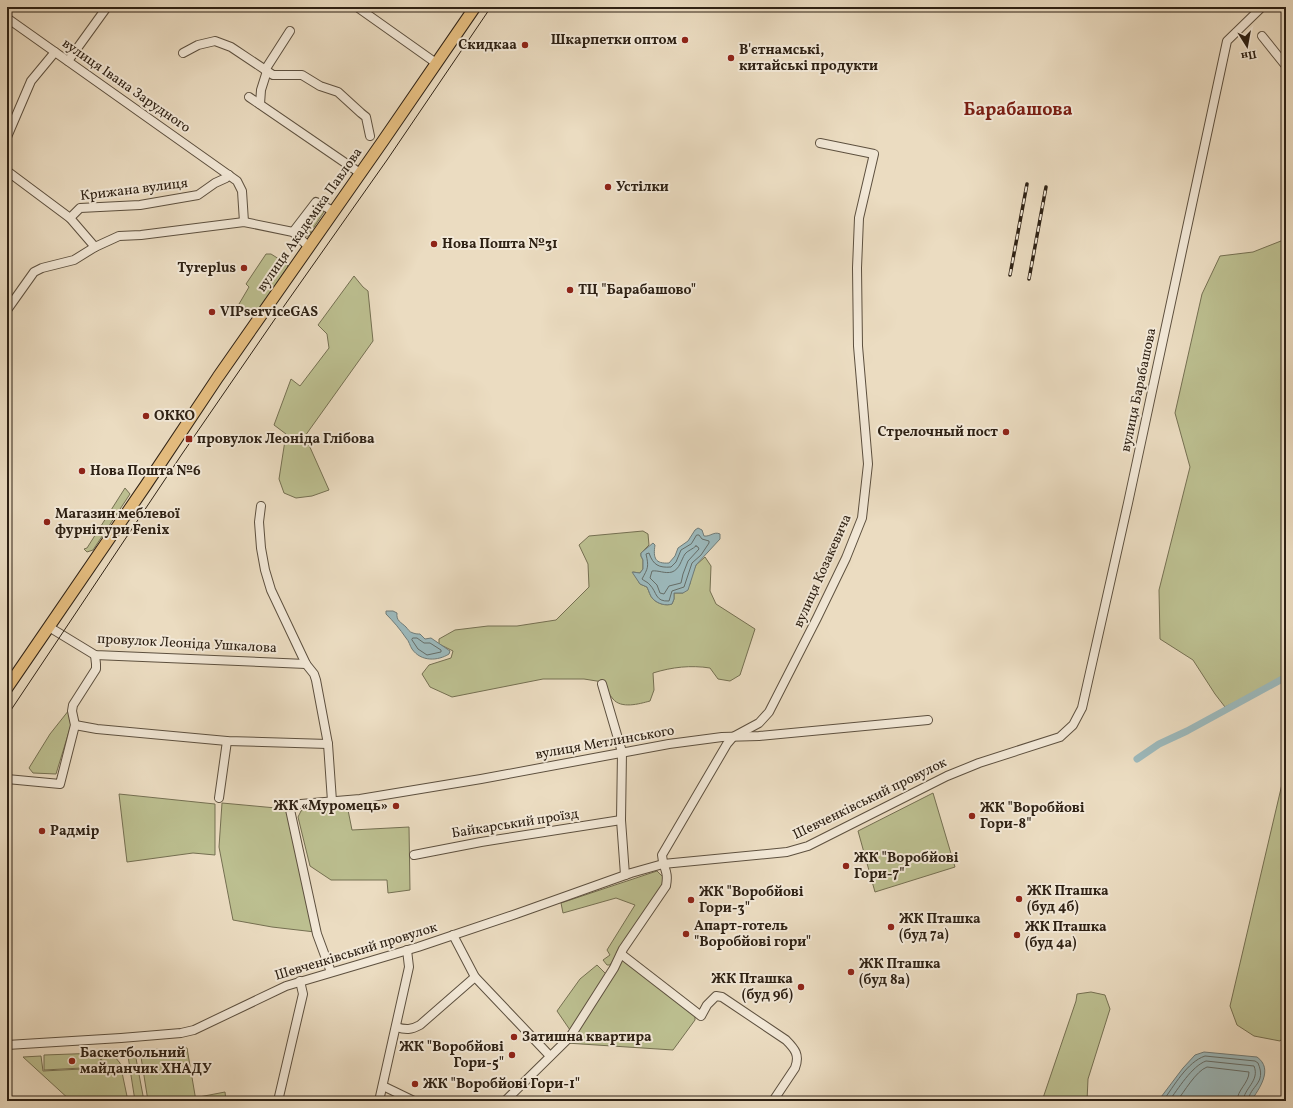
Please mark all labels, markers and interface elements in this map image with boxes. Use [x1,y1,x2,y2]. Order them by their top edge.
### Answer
north arrow [1227,26,1267,66]
place label: Шкарпетки оптом [551,31,678,50]
street label: вулиця Івана Зарудного [58,34,194,138]
marker: Шкарпетки оптом [680,35,690,45]
place label: Скидкаа [458,36,517,55]
marker: Скидкаа [520,40,530,50]
place label: В'єтнамські, китайські продукти [739,41,878,76]
text: Пн [1240,45,1258,63]
marker: В'єтнамські, китайські продукти [726,53,736,63]
district label: Барабашова [963,98,1073,123]
street label: вулиця Академіка Павлова [253,144,367,296]
street label: Крижана вулиця [79,174,189,206]
place label: Устілки [616,178,669,197]
marker: Устілки [603,182,613,192]
place label: Нова Пошта №31 [442,235,558,254]
marker: Нова Пошта №31 [429,239,439,249]
place label: Tyreplus [177,259,236,278]
marker: Tyreplus [239,263,249,273]
place label: ТЦ "Барабашово" [578,281,696,300]
marker: ТЦ "Барабашово" [565,285,575,295]
place label: VIPserviceGAS [220,303,318,322]
marker: VIPserviceGAS [207,307,217,317]
street label: вулиця Барабашова [1117,326,1161,454]
place label: ОККО [154,407,195,426]
marker: ОККО [141,411,151,421]
place label: Стрелочный пост [878,423,998,442]
marker: Стрелочный пост [1001,427,1011,437]
place label: провулок Леоніда Глібова [197,430,375,449]
marker: провулок Леоніда Глібова [184,434,194,444]
place label: Нова Пошта №6 [90,462,201,481]
marker: Нова Пошта №6 [77,466,87,476]
place label: Магазин меблевої фурнітури Fenix [55,505,180,540]
street label: вулиця Козакевича [789,511,857,631]
marker: Магазин меблевої фурнітури Fenix [42,517,52,527]
street label: провулок Леоніда Ушкалова [97,630,277,658]
street label: вулиця Метлинського [534,721,676,765]
street label: Шевченківський провулок [790,753,951,845]
place label: ЖК «Муромець» [274,797,388,816]
place label: ЖК "Воробйові Гори-8" [980,799,1085,834]
marker: ЖК «Муромець» [391,801,401,811]
street label: Байкарський проїзд [450,805,580,843]
marker: ЖК "Воробйові Гори-8" [967,811,977,821]
place label: Радмір [50,822,100,841]
marker: Радмір [37,826,47,836]
place label: ЖК "Воробйові Гори-7" [854,849,959,884]
marker: ЖК "Воробйові Гори-7" [841,861,851,871]
place label: ЖК Пташка (буд 4б) [1027,882,1109,917]
place label: ЖК "Воробйові Гори-3" [699,883,804,918]
marker: ЖК Пташка (буд 4б) [1014,894,1024,904]
marker: ЖК "Воробйові Гори-3" [686,895,696,905]
place label: ЖК Пташка (буд 7а) [899,910,981,945]
place label: Апарт-готель "Воробйові гори" [694,917,811,952]
street label: Шевченківський провулок [272,918,440,986]
place label: ЖК Пташка (буд 4а) [1025,918,1107,953]
marker: ЖК Пташка (буд 7а) [886,922,896,932]
marker: Апарт-готель "Воробйові гори" [681,929,691,939]
marker: ЖК Пташка (буд 4а) [1012,930,1022,940]
place label: ЖК Пташка (буд 8а) [859,955,941,990]
marker: ЖК Пташка (буд 8а) [846,967,856,977]
place label: ЖК Пташка (буд 9б) [711,970,793,1005]
marker: ЖК Пташка (буд 9б) [796,982,806,992]
place label: Затишна квартира [522,1028,652,1047]
marker: Затишна квартира [509,1032,519,1042]
place label: ЖК "Воробйові Гори-5" [399,1038,504,1073]
place label: Баскетбольний майданчик ХНАДУ [80,1044,212,1079]
marker: ЖК "Воробйові Гори-5" [507,1050,517,1060]
marker: Баскетбольний майданчик ХНАДУ [67,1056,77,1066]
place label: ЖК "Воробйові Гори-1" [423,1075,580,1094]
marker: ЖК "Воробйові Гори-1" [410,1079,420,1089]

